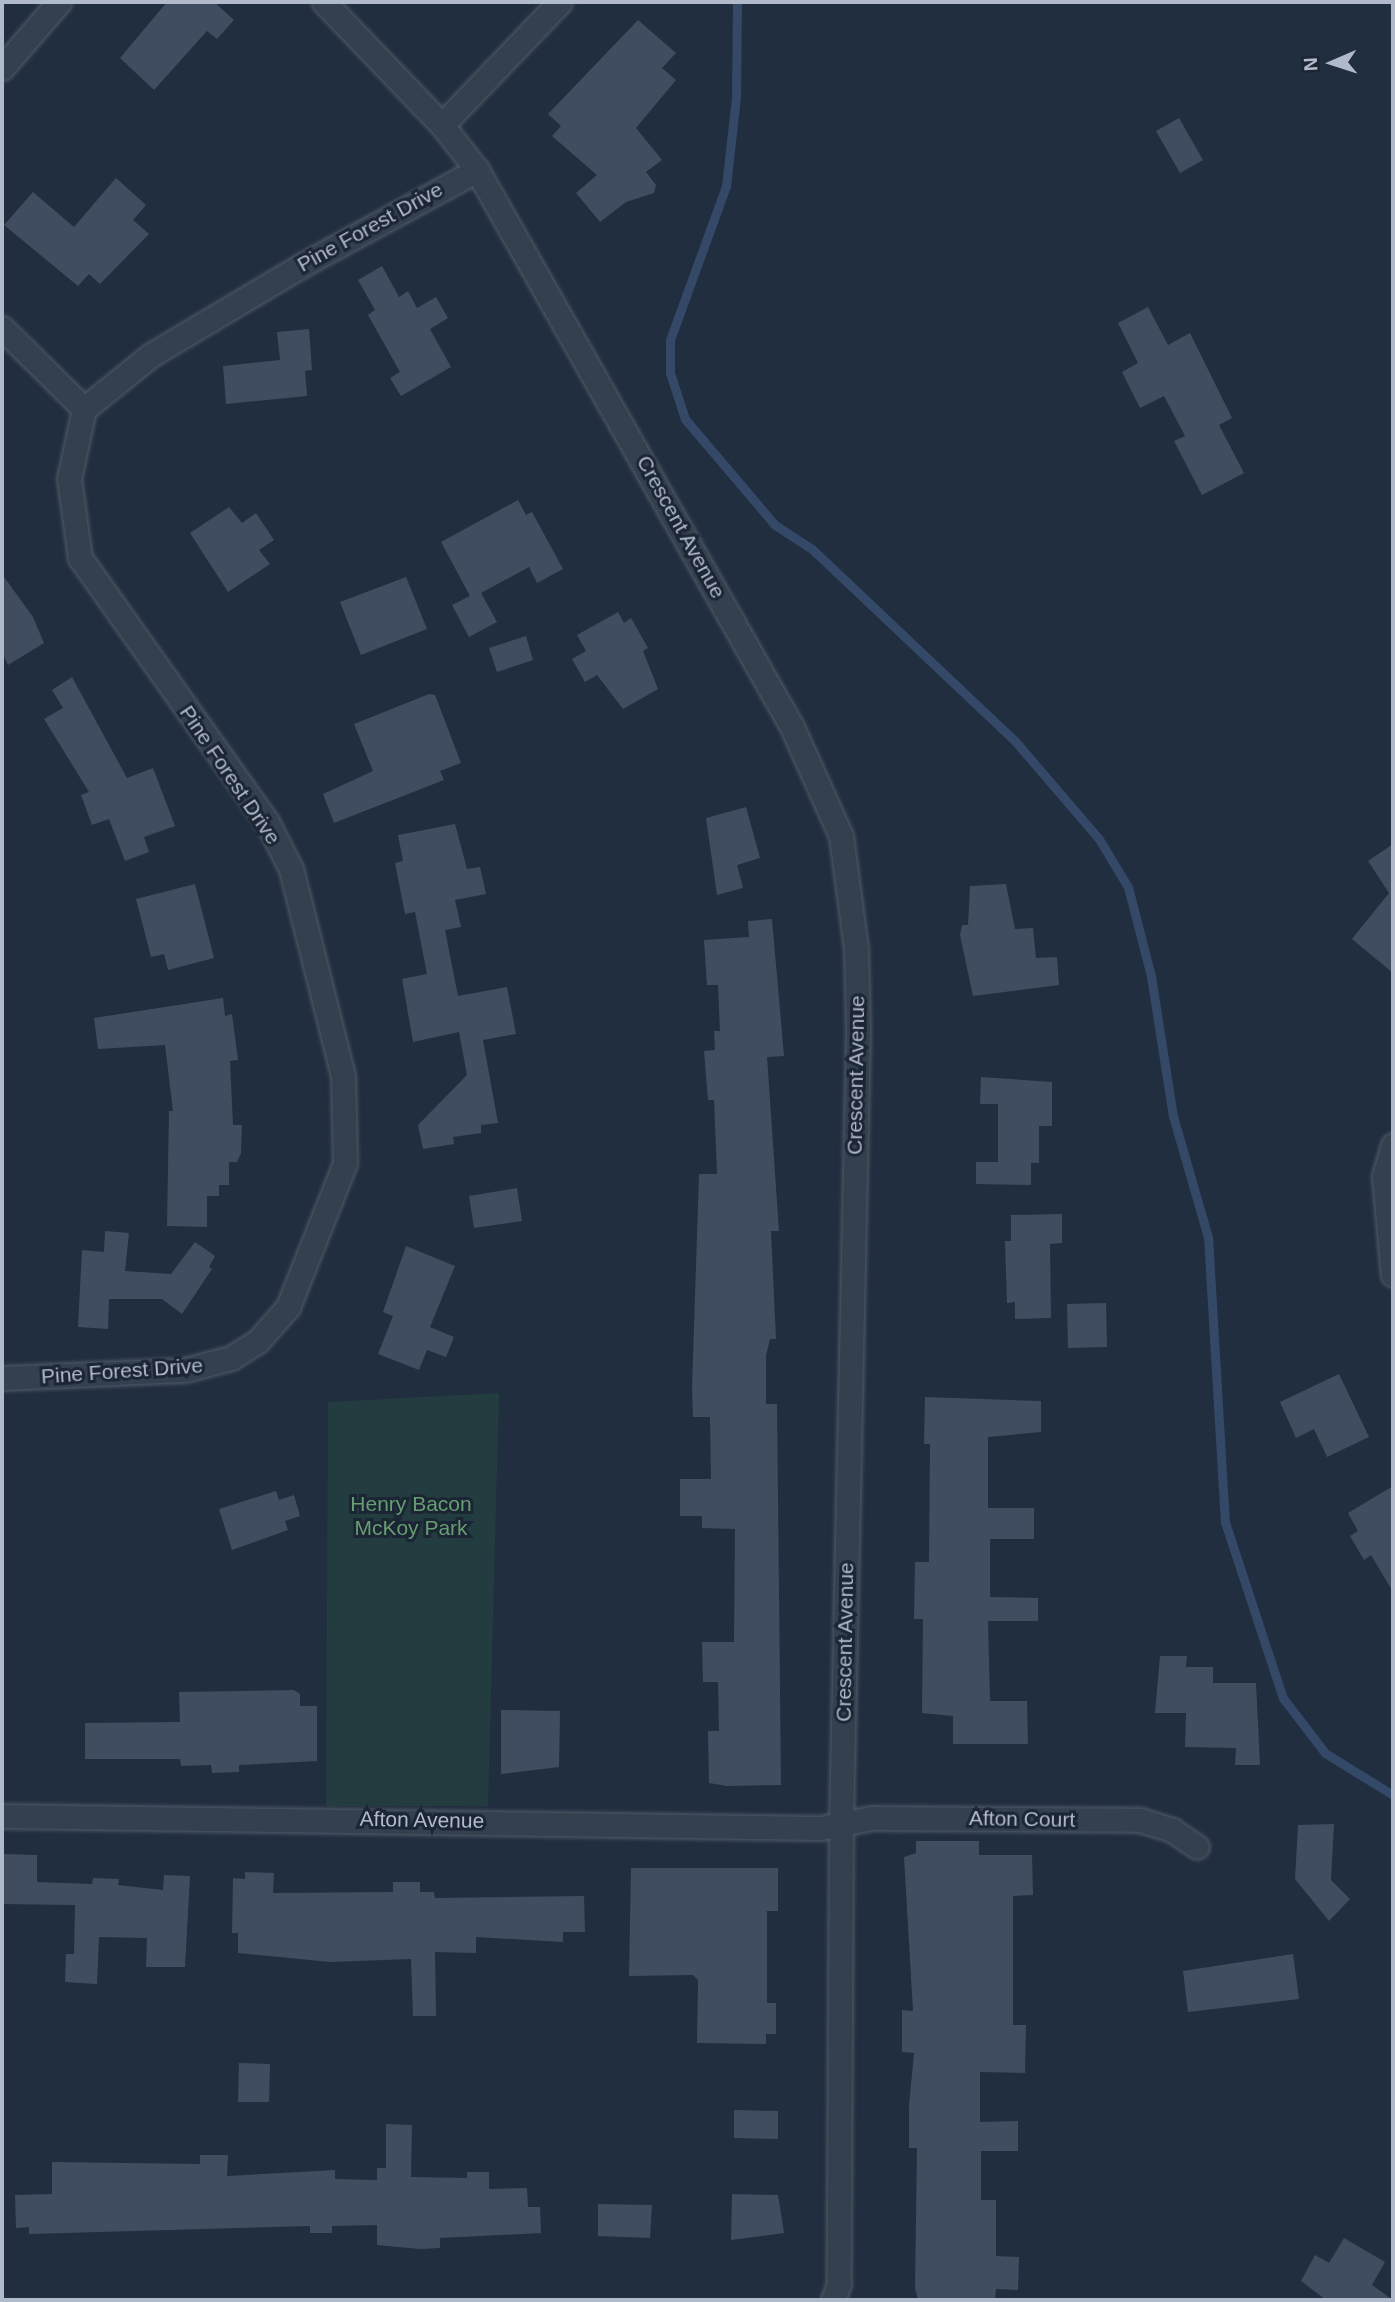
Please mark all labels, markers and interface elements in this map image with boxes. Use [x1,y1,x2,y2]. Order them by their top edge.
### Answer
north arrow [1297,28,1367,98]
text: N [1300,57,1321,72]
street label: Pine Forest Drive [293,177,447,277]
street label: Crescent Avenue [631,451,731,603]
street label: Pine Forest Drive [174,701,286,849]
street label: Crescent Avenue [842,994,870,1156]
street label: Pine Forest Drive [40,1353,204,1389]
park label: Henry Bacon McKoy Park [350,1491,472,1541]
street label: Crescent Avenue [831,1561,859,1723]
street label: Afton Court [969,1805,1075,1833]
street label: Afton Avenue [359,1806,485,1834]

